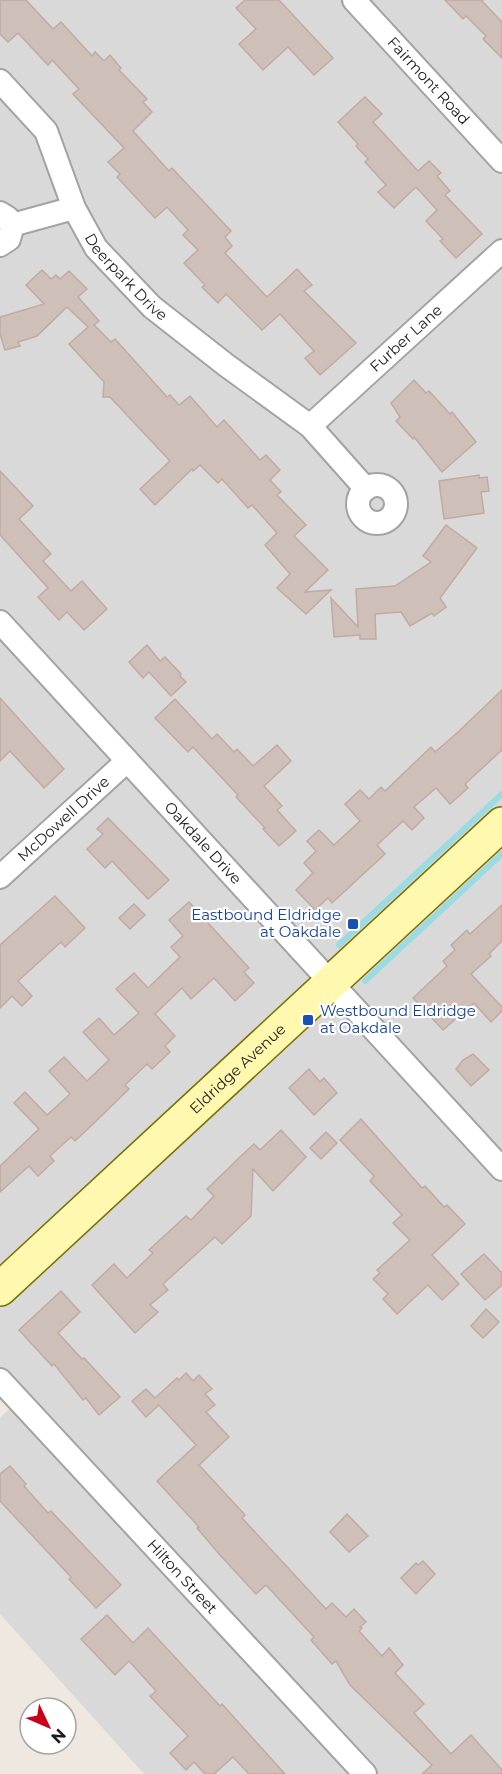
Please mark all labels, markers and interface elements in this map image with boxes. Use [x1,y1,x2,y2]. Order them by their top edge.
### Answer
street label: Fairmont Road [384,33,474,129]
street label: Deerpark Drive [81,230,171,325]
street label: Furber Lane [366,300,446,376]
street label: McDowell Drive [13,772,113,865]
street label: Oakdale Drive [161,797,246,888]
place label: Eastbound Eldridge at Oakdale [191,905,341,941]
marker: Eastbound Eldridge at Oakdale [346,917,360,931]
place label: Westbound Eldridge at Oakdale [320,1001,476,1037]
marker: Westbound Eldridge at Oakdale [301,1013,315,1027]
street label: Eldridge Avenue [185,1019,289,1118]
street label: Hilton Street [143,1535,222,1618]
north arrow [18,1696,78,1756]
text: N [47,1725,70,1747]

